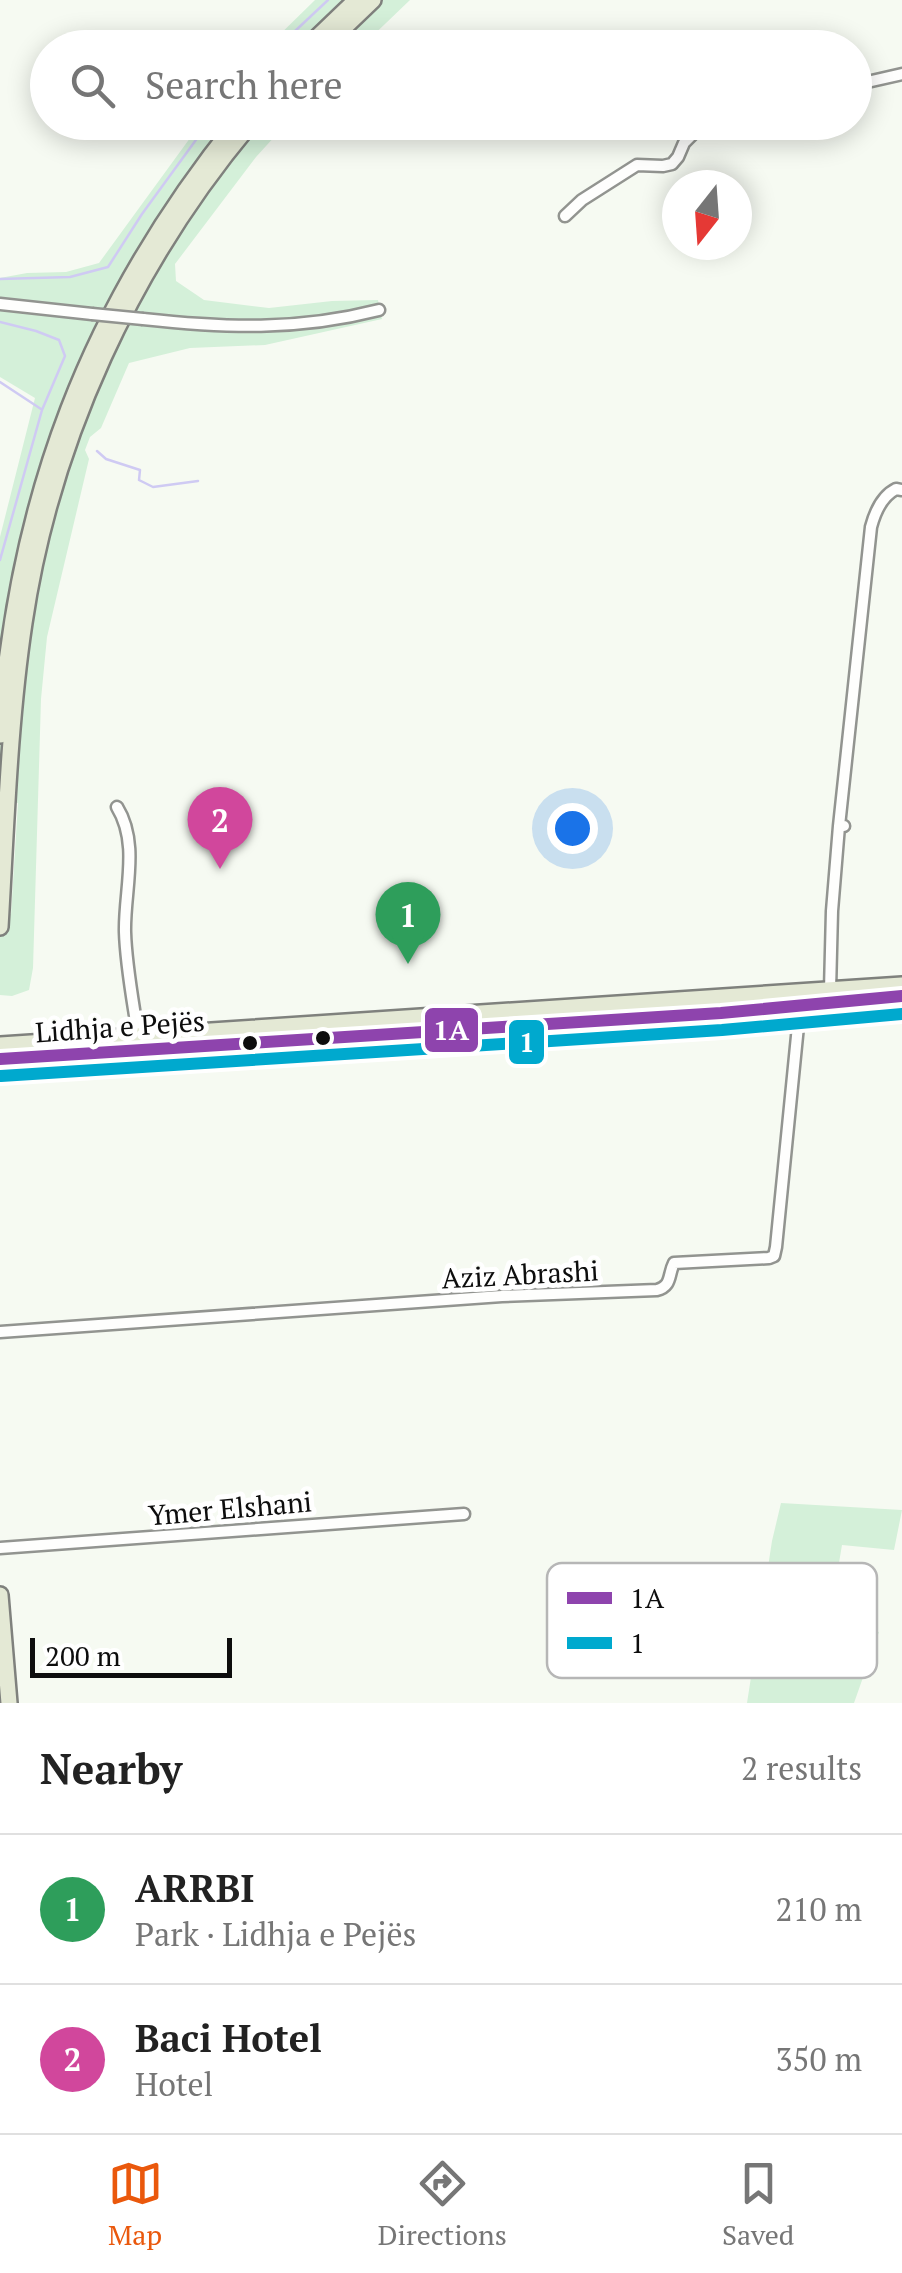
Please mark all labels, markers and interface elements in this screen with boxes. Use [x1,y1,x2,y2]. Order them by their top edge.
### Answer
search box [30,30,872,140]
icon: search [65,58,120,113]
text: Search here [145,60,343,110]
north arrow [662,170,752,260]
pin: 2 [188,786,252,869]
your location [547,803,598,854]
pin: 1 [376,882,440,964]
street label: Lidhja e Pejës [34,1002,206,1050]
line badge: 1A [423,1006,480,1054]
text: 1A [433,1011,470,1048]
line badge: 1 [507,1018,546,1066]
text: 1 [519,1023,535,1060]
unlabelled marker [313,1028,333,1048]
unlabelled marker [240,1033,260,1053]
street label: Aziz Abrashi [440,1251,600,1297]
street label: Ymer Elshani [147,1482,313,1534]
legend [547,1563,877,1678]
text: 1A [630,1579,665,1616]
text: 1 [630,1624,645,1661]
scale bar [30,1633,232,1678]
text: 200 m [45,1637,121,1674]
text: Nearby [40,1740,182,1796]
text: 2 results [741,1747,862,1789]
text: ARRBI [135,1863,254,1913]
text: 1 [63,1888,82,1930]
text: 210 m [775,1888,862,1930]
text: Park · Lidhja e Pejës [135,1913,416,1955]
text: Baci Hotel [135,2013,322,2063]
text: 2 [63,2038,82,2080]
text: 350 m [775,2038,862,2080]
text: Hotel [135,2063,213,2105]
tab: Map [108,2156,163,2253]
tab: Directions [378,2156,507,2253]
tab: Saved [722,2156,794,2253]

